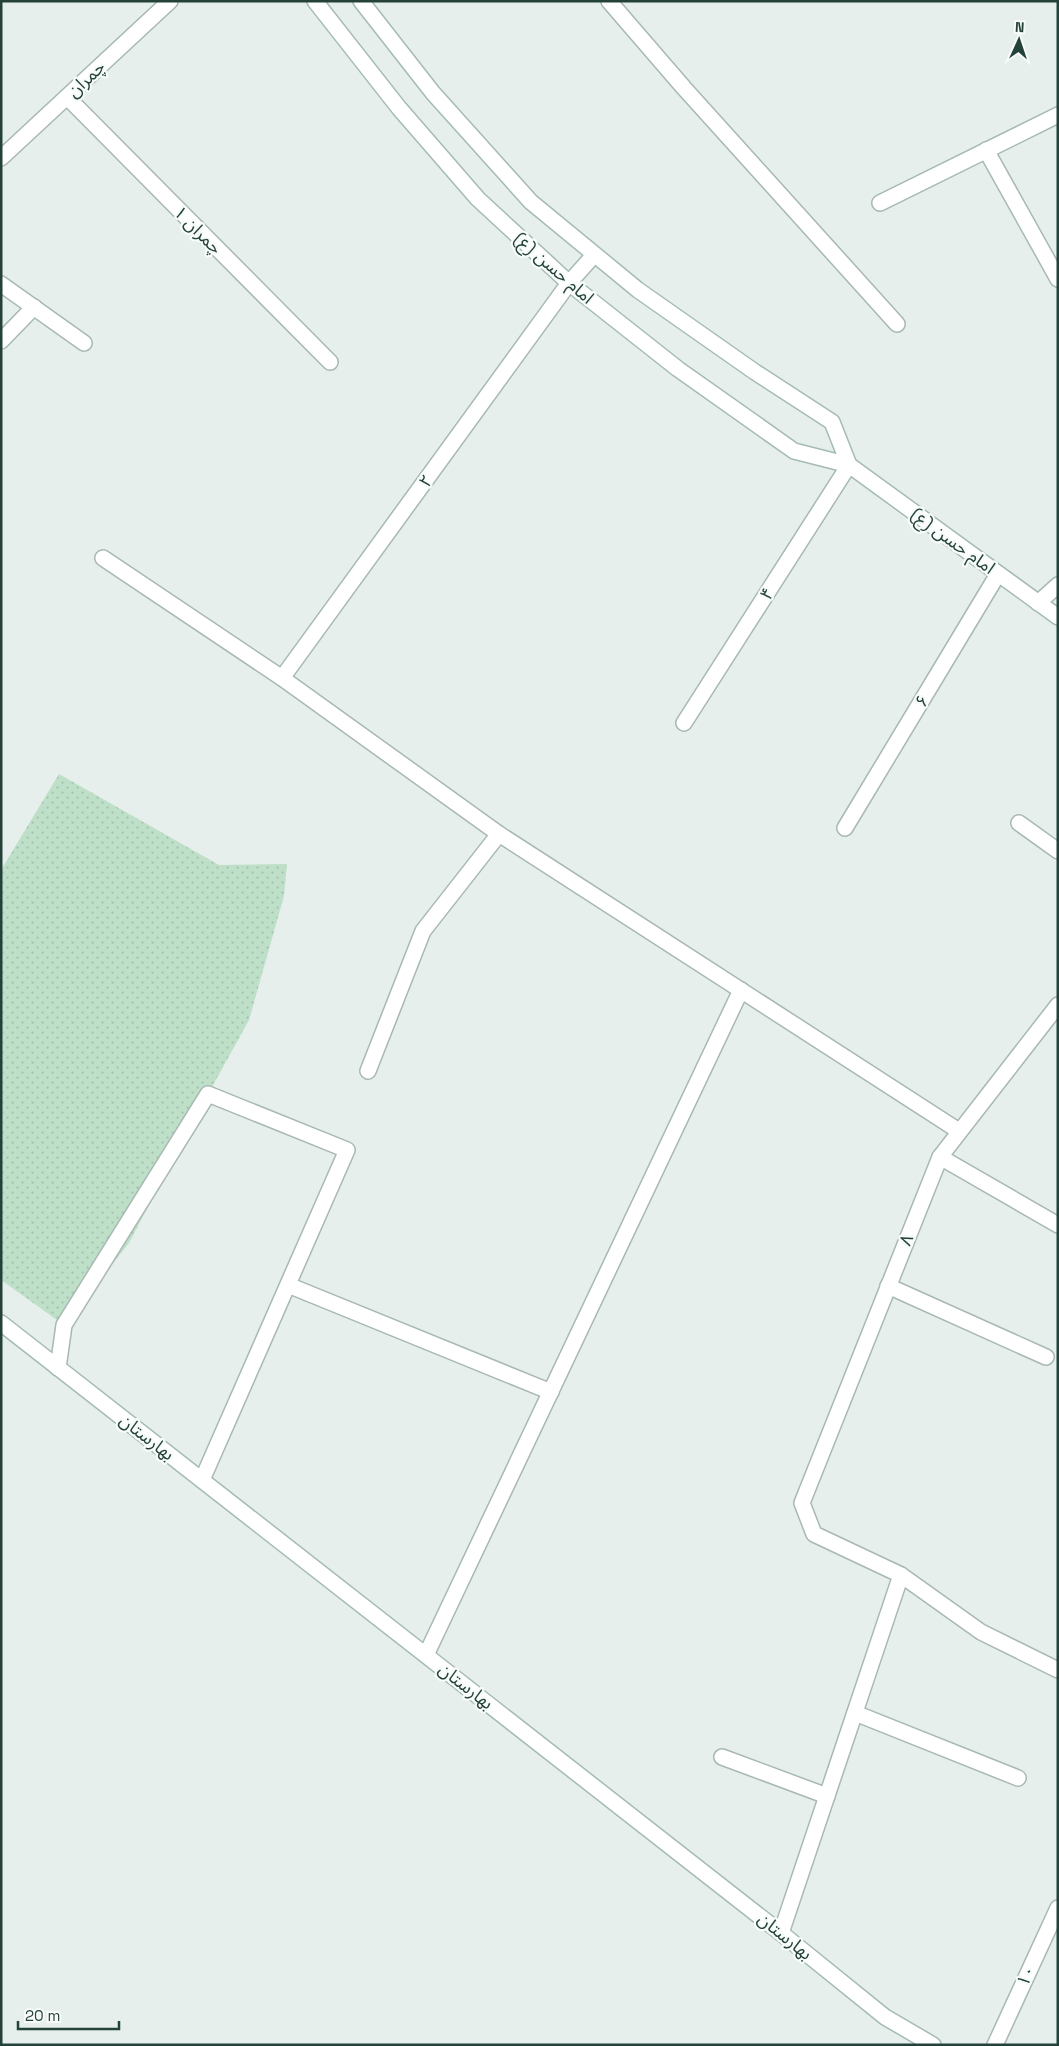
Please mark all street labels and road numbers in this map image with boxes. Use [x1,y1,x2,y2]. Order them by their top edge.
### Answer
street label: چمران [62,55,110,102]
street label: چمران ۱ [169,201,227,259]
street label: امام حسن (ع) [508,227,599,311]
street label: ۲ [413,470,438,492]
street label: امام حسن (ع) [905,502,1000,581]
street label: ۴ [754,583,779,604]
street label: ۶ [909,690,934,711]
street label: ۸ [893,1231,918,1249]
street label: بهارستان [115,1408,179,1465]
street label: بهارستان [434,1657,498,1714]
street label: بهارستان [753,1907,817,1965]
street label: ۱۰ [1011,1962,1040,1990]

